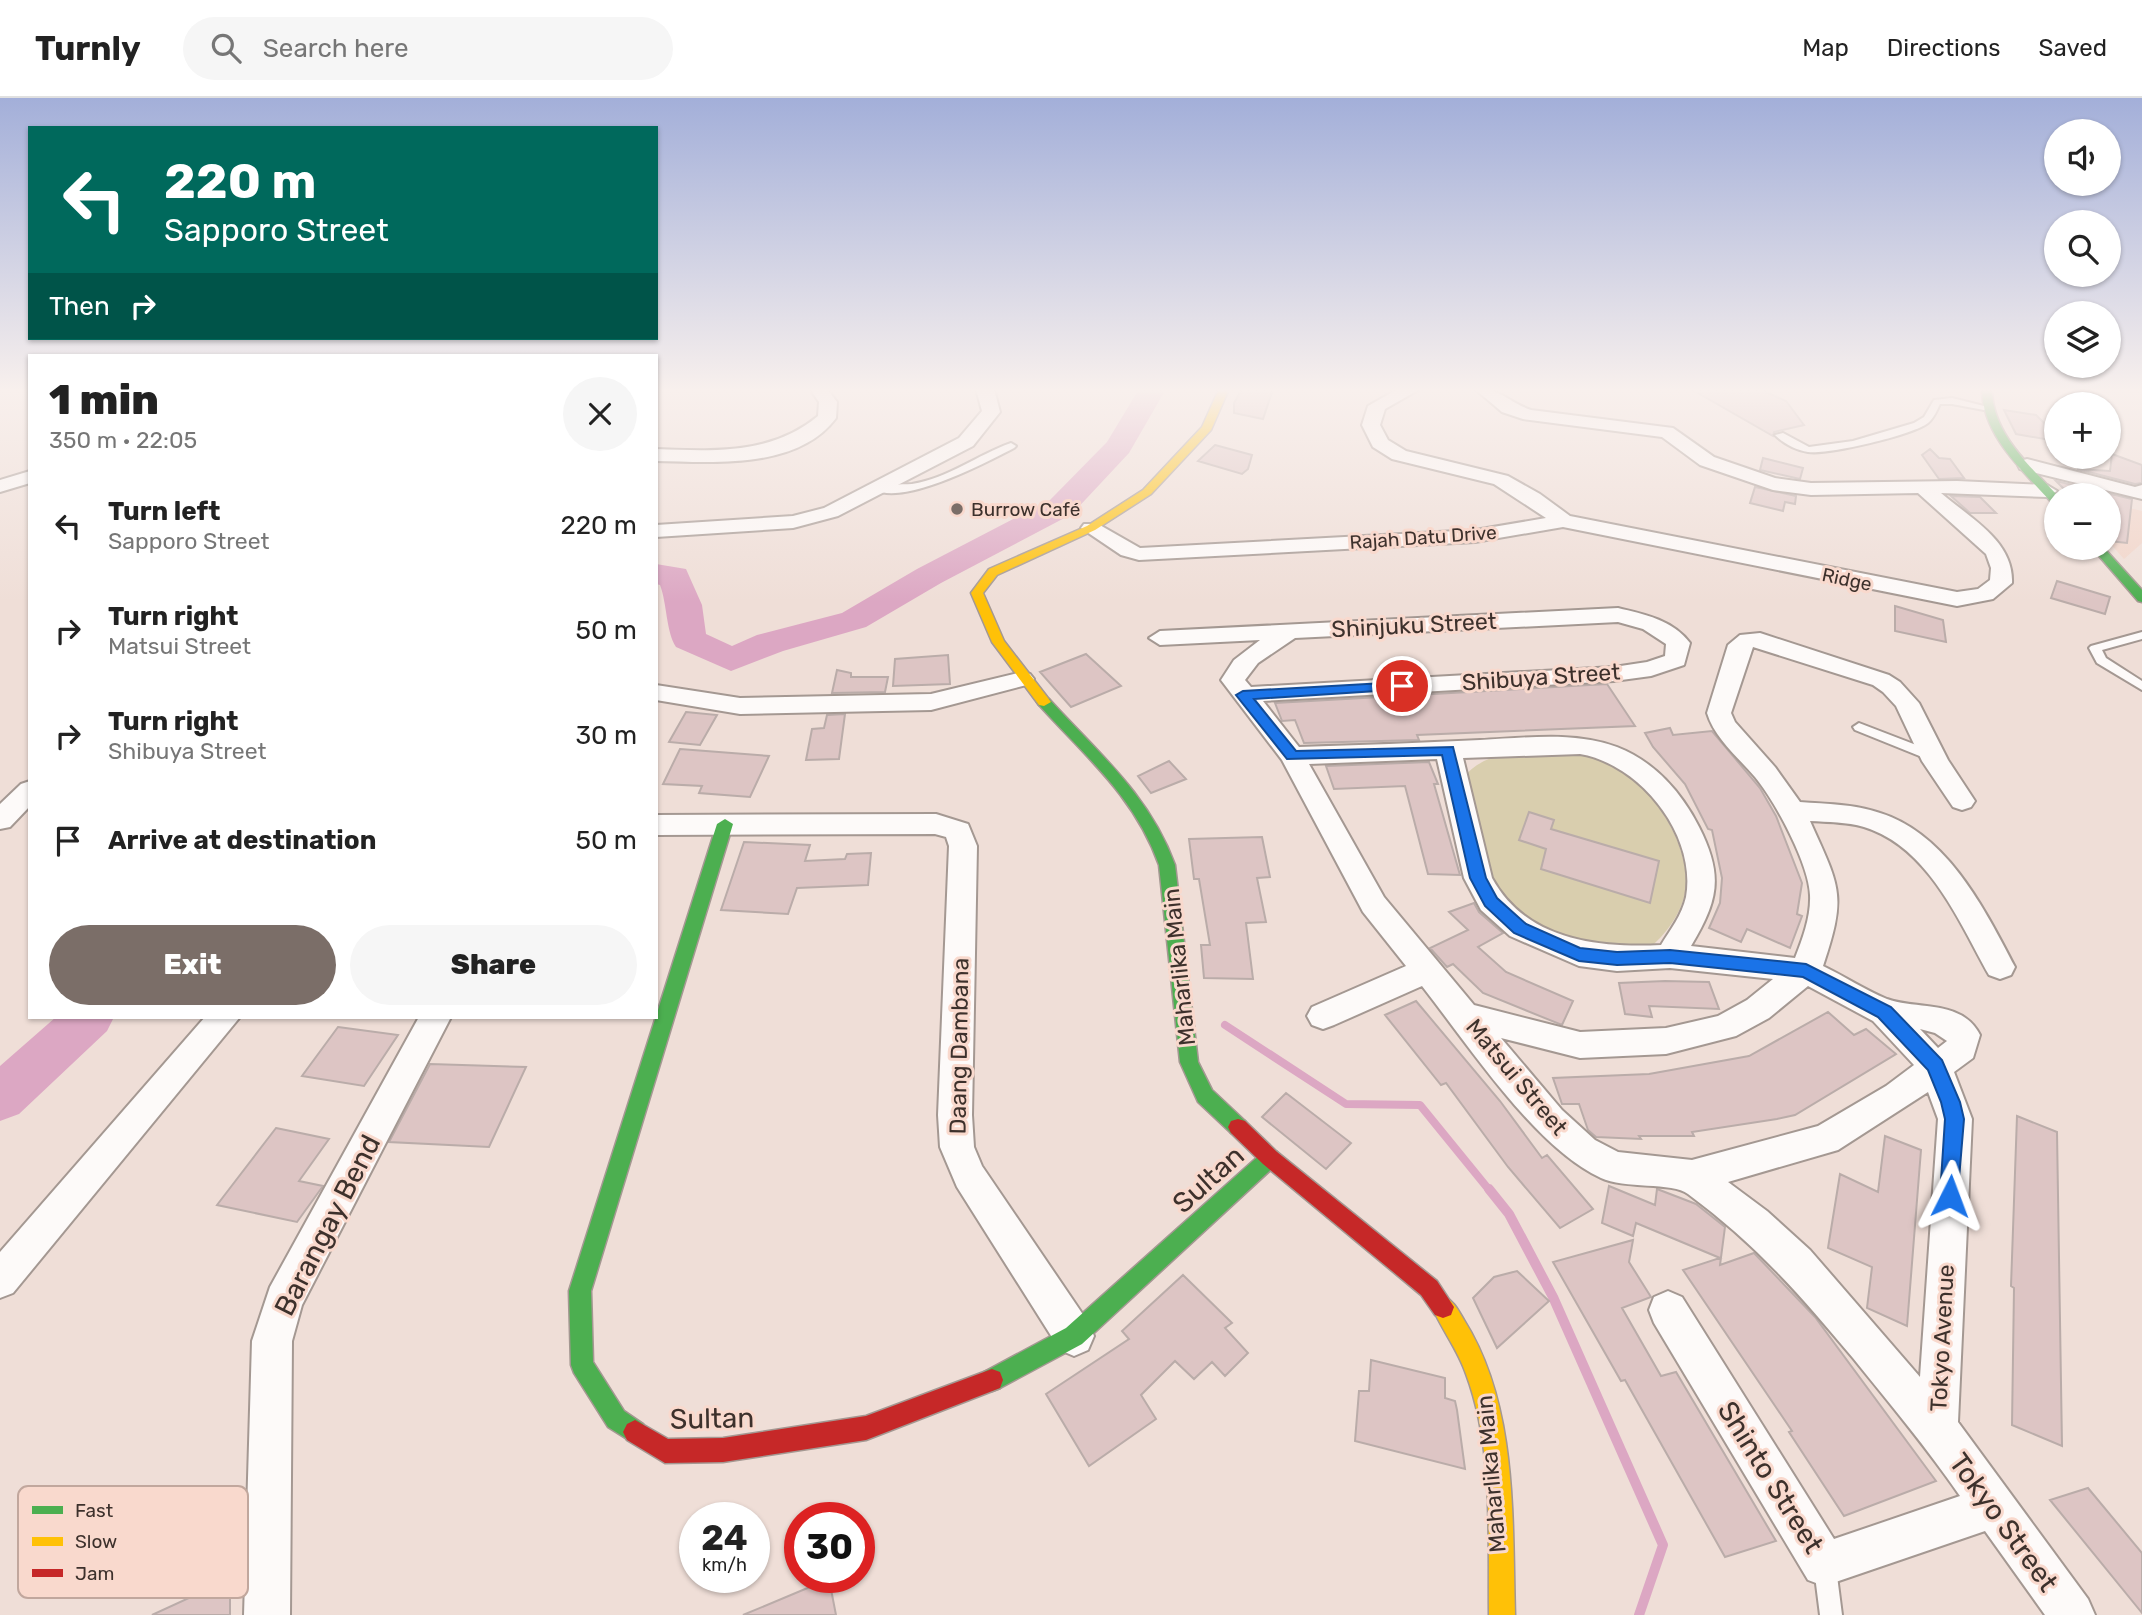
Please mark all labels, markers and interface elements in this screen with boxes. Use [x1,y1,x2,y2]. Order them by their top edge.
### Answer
search box [183,17,673,80]
text: Turnly [35,29,141,68]
icon: search [207,29,245,67]
text: Search here [263,33,409,64]
text: Map [1802,34,1849,62]
text: Directions [1887,34,2000,62]
text: Saved [2038,34,2107,62]
map controls [2044,119,2121,560]
button: sound [2044,119,2121,196]
text: 220 m [164,152,316,210]
icon: left [49,154,140,245]
button: search [2044,210,2121,287]
text: Sapporo Street [164,211,389,249]
icon: right [124,287,162,325]
text: Then [49,291,110,322]
button: layers [2044,301,2121,378]
text: 1 min [49,375,159,425]
button: close [563,377,637,451]
button: + [2044,392,2121,469]
text: 350 m · 22:05 [49,426,197,454]
button: − [2044,483,2121,560]
text: Turn left [108,496,220,527]
place label: Burrow Café [971,498,1080,521]
marker: Burrow Café [949,501,965,517]
icon: left [49,507,87,545]
text: 220 m [560,510,637,541]
street label: Rajah Datu Drive [1349,521,1497,554]
text: Sapporo Street [108,527,269,555]
street label: Ridge [1820,563,1874,596]
text: Turn right [108,601,238,632]
street label: Shinjuku Street [1331,607,1497,643]
icon: right [49,612,87,650]
text: 50 m [576,615,637,646]
text: Matsui Street [108,632,251,660]
pin [1372,656,1432,716]
street label: Shibuya Street [1461,658,1621,696]
icon: arrive [1383,667,1421,705]
text: Turn right [108,706,238,737]
icon: right [49,717,87,755]
text: 30 m [575,720,637,751]
text: Shibuya Street [108,737,267,765]
icon: arrive [49,822,87,860]
text: Arrive at destination [108,825,376,856]
text: 50 m [576,825,637,856]
street label: Maharlika Main [1157,887,1201,1047]
button: Exit [49,925,336,1005]
button: Share [350,925,637,1005]
street label: Daang Dambana [943,957,975,1135]
street label: Matsui Street [1460,1013,1574,1141]
street label: Barangay Bend [268,1129,387,1321]
street label: Sultan [1166,1139,1251,1220]
position arrow [1913,1159,1987,1233]
street label: Tokyo Avenue [1924,1264,1960,1412]
street label: Maharlika Main [1470,1394,1512,1554]
street label: Shinto Street [1711,1395,1830,1559]
street label: Sultan [670,1401,755,1436]
street label: Tokyo Street [1942,1447,2065,1598]
legend [18,1486,248,1598]
text: Fast [75,1499,114,1522]
speed limit sign: 30 [784,1502,875,1593]
text: 24 [701,1517,748,1559]
text: Slow [75,1530,117,1553]
text: km/h [702,1554,747,1576]
text: Jam [75,1562,114,1585]

